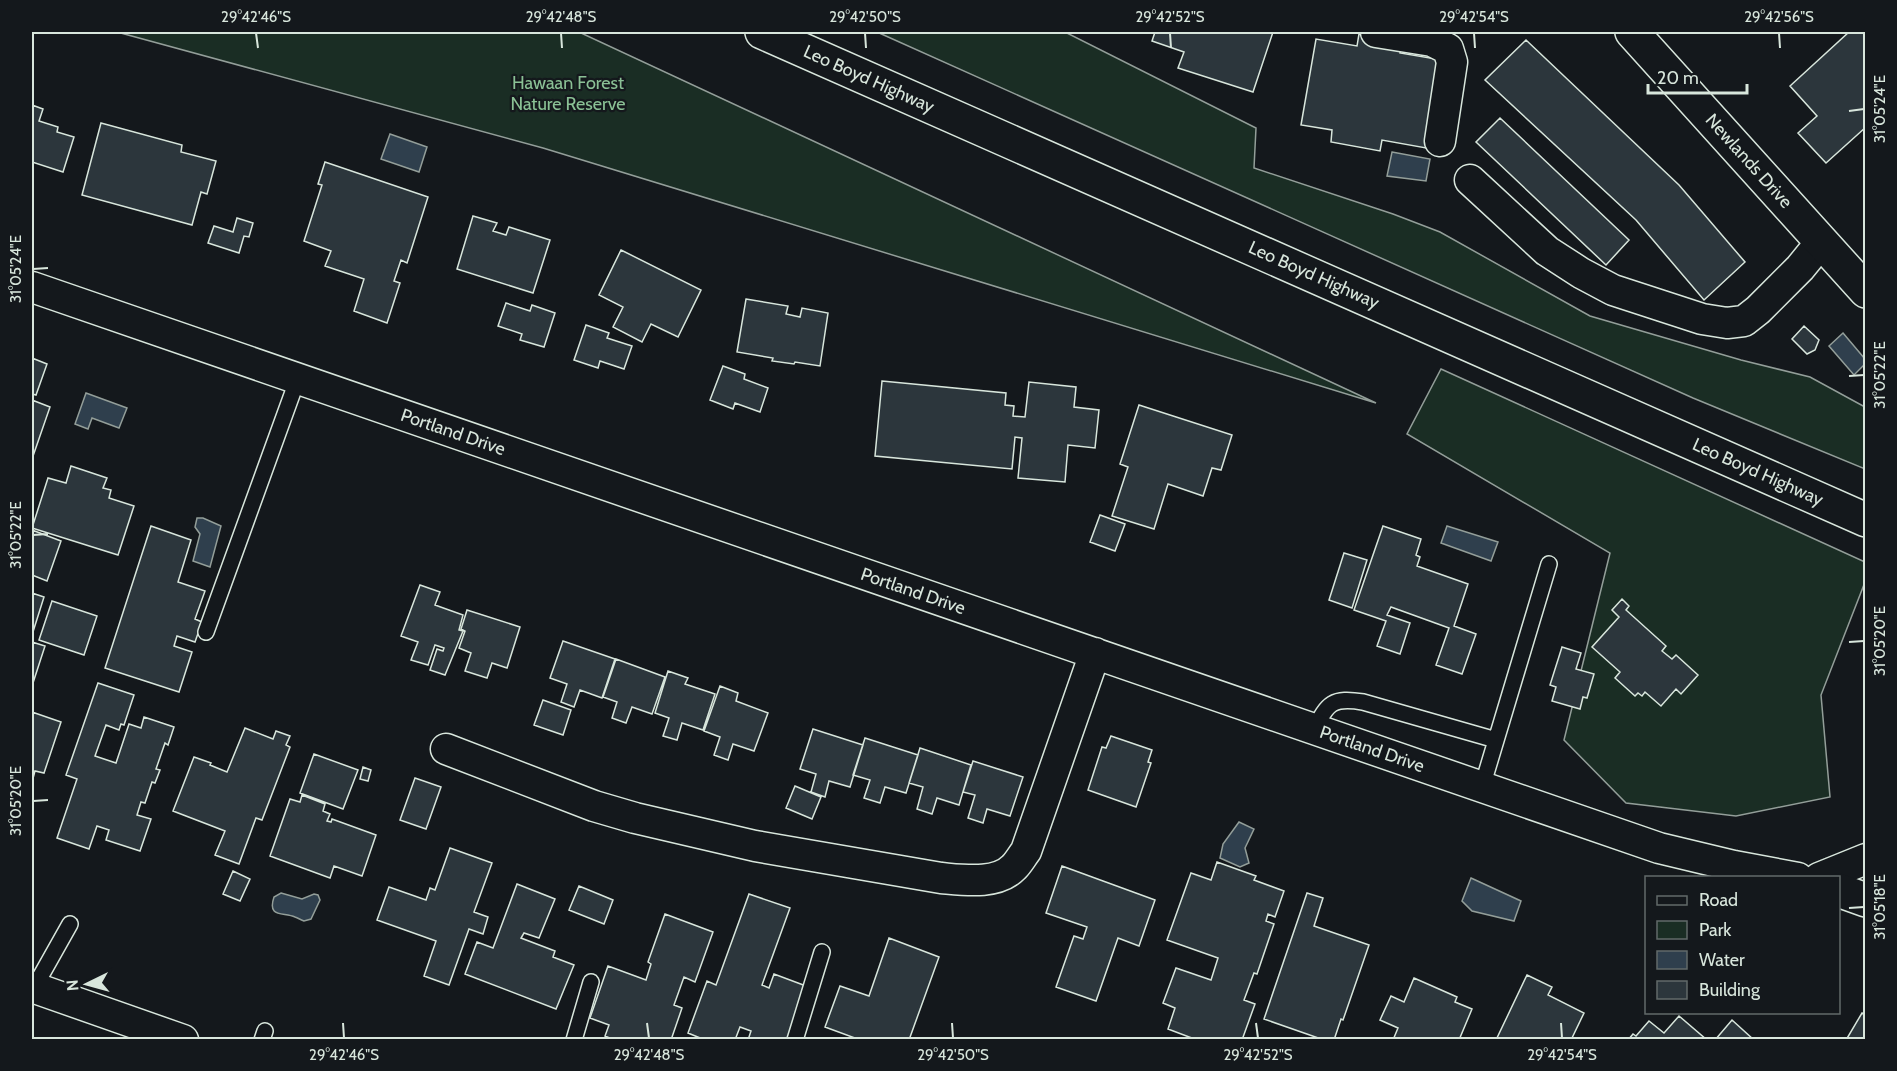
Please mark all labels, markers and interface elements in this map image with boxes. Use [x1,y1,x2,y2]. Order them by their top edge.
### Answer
text: 29°42'46"S [221,8,291,26]
text: 29°42'48"S [526,8,596,26]
text: 29°42'50"S [829,8,901,26]
text: 29°42'52"S [1135,8,1205,26]
text: 29°42'54"S [1439,8,1509,26]
text: 29°42'56"S [1744,8,1814,26]
street label: Leo Boyd Highway [800,40,938,118]
scale bar [1648,57,1747,95]
text: 20 m [1657,67,1699,89]
park label: Hawaan Forest Nature Reserve [510,72,626,115]
text: 31°05'24"E [1871,75,1889,143]
street label: Newlands Drive [1701,109,1797,213]
text: 31°05'24"E [7,235,25,303]
street label: Leo Boyd Highway [1245,236,1383,314]
text: 31°05'22"E [1871,341,1889,409]
street label: Portland Drive [398,404,508,460]
street label: Leo Boyd Highway [1689,433,1827,511]
text: 31°05'22"E [7,501,25,569]
street label: Portland Drive [858,563,968,619]
text: 31°05'20"E [1871,606,1889,676]
street label: Portland Drive [1317,721,1427,777]
text: 31°05'20"E [7,766,25,836]
text: 31°05'18"E [1871,874,1889,940]
legend [1645,876,1840,1014]
text: Road [1699,889,1738,911]
text: Park [1699,919,1732,941]
text: Water [1699,949,1745,971]
north arrow [57,954,117,1014]
text: N [63,979,83,992]
text: Building [1699,979,1761,1001]
text: 29°42'46"S [309,1046,379,1064]
text: 29°42'48"S [614,1046,684,1064]
text: 29°42'50"S [917,1046,989,1064]
text: 29°42'52"S [1223,1046,1293,1064]
text: 29°42'54"S [1527,1046,1597,1064]

